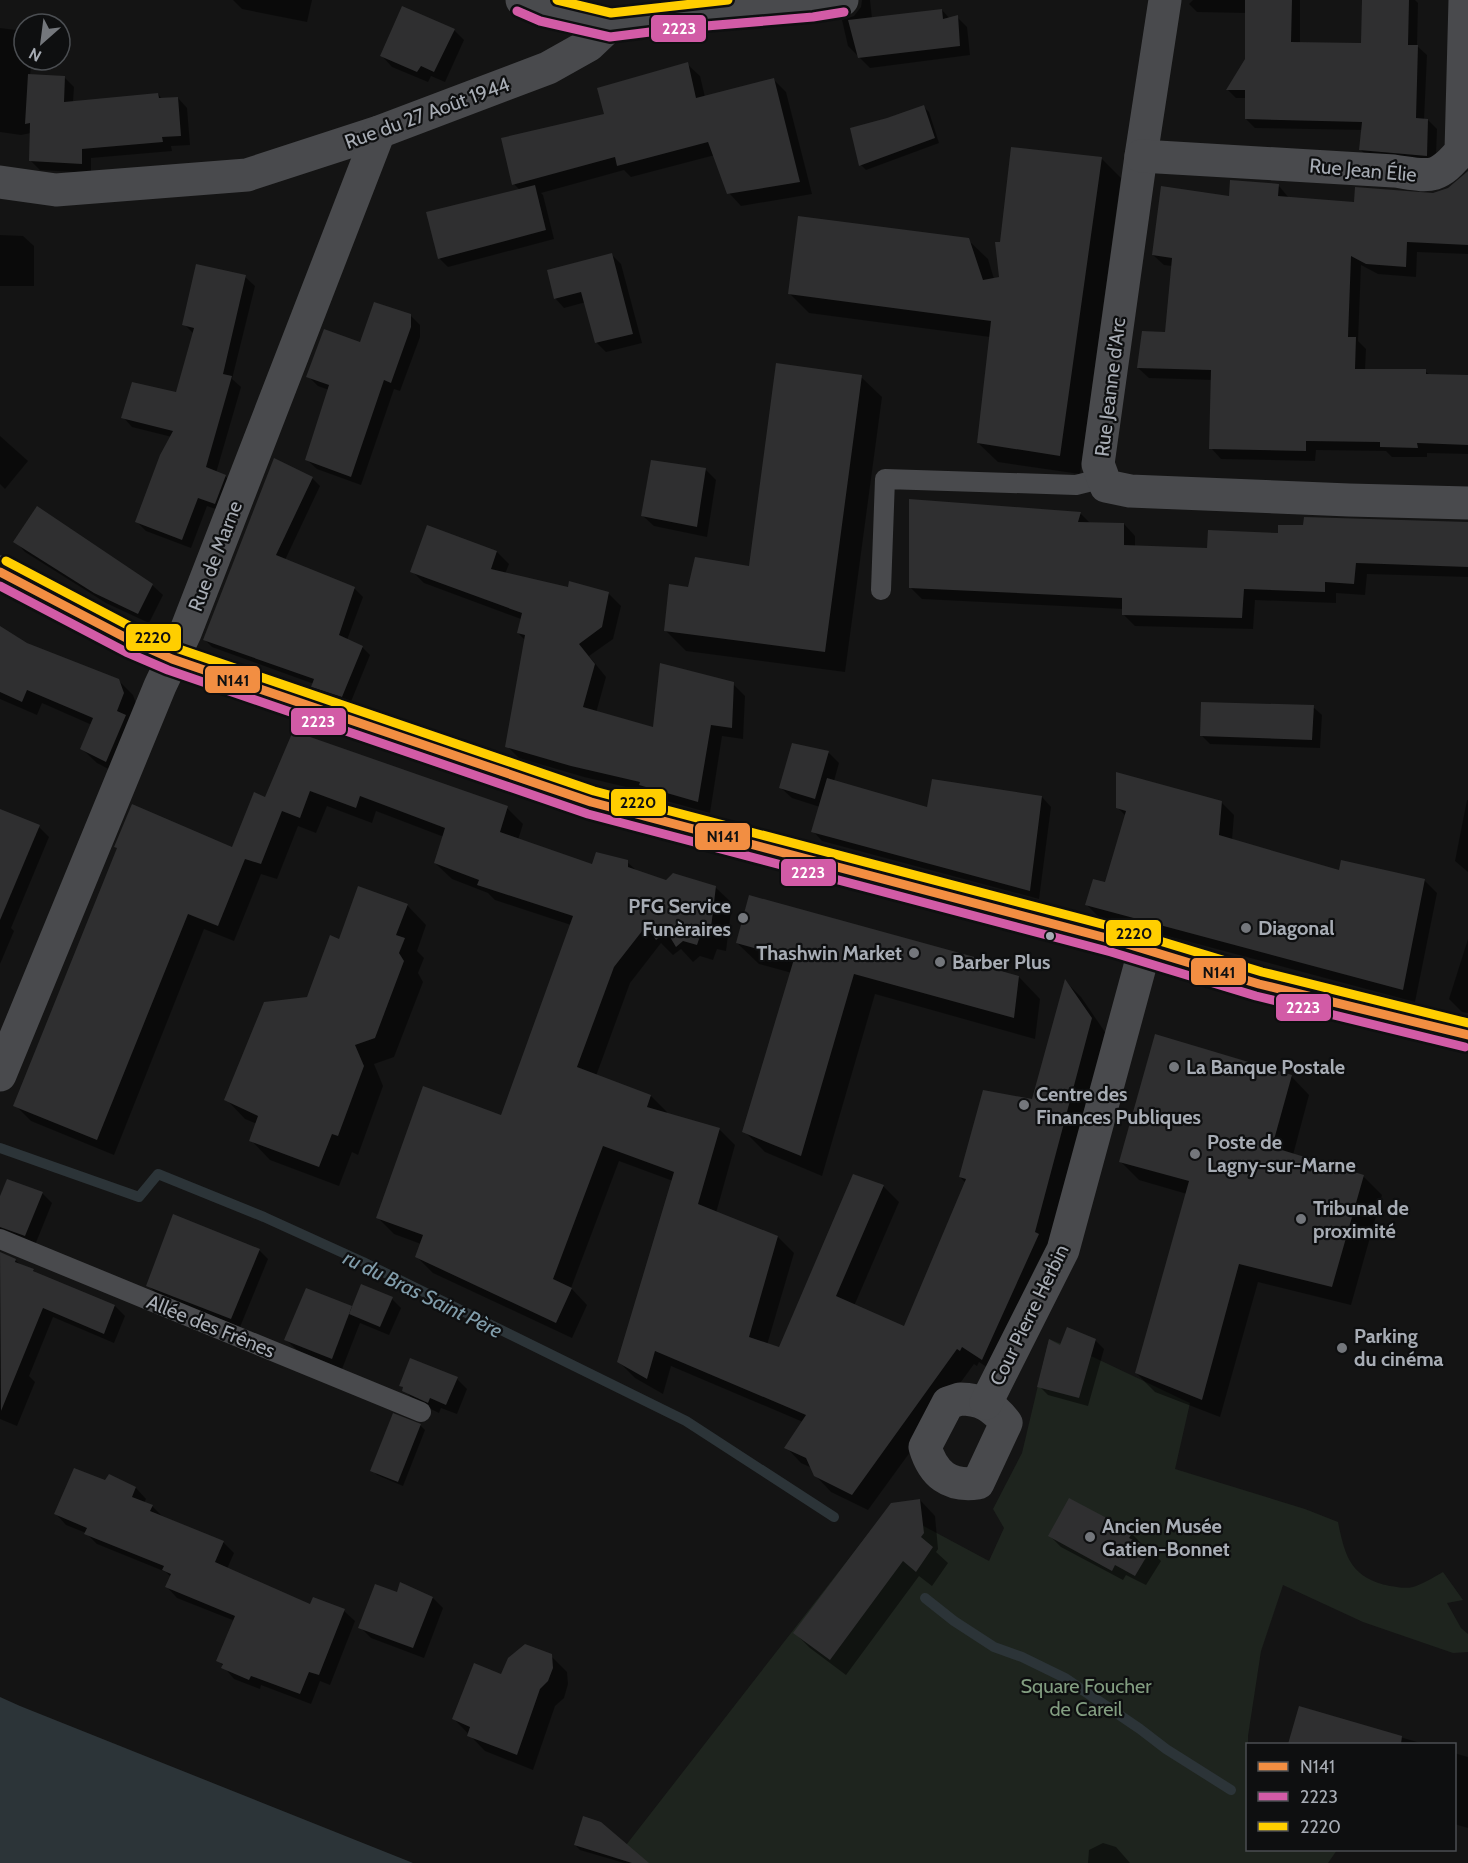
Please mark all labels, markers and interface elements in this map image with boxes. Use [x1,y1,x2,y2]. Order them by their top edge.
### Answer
north arrow [12,12,72,72]
line badge: 2223 [650,14,707,43]
text: 2223 [662,19,696,38]
text: N [26,44,45,66]
street label: Rue du 27 Août 1944 [341,72,513,154]
street label: Rue Jean Élie [1308,153,1418,187]
street label: Rue Jeanne d'Arc [1090,316,1130,458]
street label: Rue de Marne [183,497,247,615]
line badge: 2220 [125,623,182,652]
text: 2220 [135,628,171,647]
line badge: N141 [204,665,261,694]
text: N141 [217,671,249,690]
line badge: 2223 [290,707,347,736]
text: 2223 [301,712,335,731]
line badge: 2220 [610,788,667,817]
text: 2220 [620,793,656,812]
line badge: N141 [694,822,751,851]
text: N141 [707,827,739,846]
line badge: 2223 [780,858,837,887]
text: 2223 [791,863,825,882]
place label: PFG Service Funèraires [628,894,731,941]
marker: PFG Service Funèraires [736,911,750,925]
place label: Diagonal [1258,916,1335,940]
line badge: 2220 [1105,919,1162,947]
marker: Diagonal [1239,921,1253,935]
text: 2220 [1116,924,1152,943]
unlabelled marker [1044,930,1056,942]
place label: Thashwin Market [756,941,902,965]
marker: Thashwin Market [907,946,921,960]
place label: Barber Plus [952,950,1050,974]
marker: Barber Plus [933,955,947,969]
line badge: N141 [1190,957,1247,986]
text: N141 [1203,963,1235,982]
line badge: 2223 [1275,993,1332,1022]
text: 2223 [1286,998,1320,1017]
place label: La Banque Postale [1186,1055,1345,1079]
marker: La Banque Postale [1167,1060,1181,1074]
place label: Centre des Finances Publiques [1036,1082,1201,1129]
marker: Centre des Finances Publiques [1017,1098,1031,1112]
place label: Poste de Lagny-sur-Marne [1207,1130,1356,1177]
marker: Poste de Lagny-sur-Marne [1188,1147,1202,1161]
place label: Tribunal de proximité [1313,1196,1409,1243]
marker: Tribunal de proximité [1294,1212,1308,1226]
street label: Cour Pierre Herbin [984,1240,1074,1390]
water label: ru du Bras Saint Père [340,1245,507,1343]
street label: Allée des Frênes [143,1289,279,1363]
place label: Parking du cinéma [1354,1324,1444,1371]
marker: Parking du cinéma [1335,1341,1349,1355]
place label: Ancien Musée Gatien-Bonnet [1102,1514,1230,1561]
marker: Ancien Musée Gatien-Bonnet [1083,1530,1097,1544]
park label: Square Foucher de Careil [1020,1674,1152,1721]
legend [1246,1743,1456,1851]
text: N141 [1300,1756,1335,1778]
text: 2223 [1300,1786,1338,1808]
text: 2220 [1300,1816,1341,1838]

